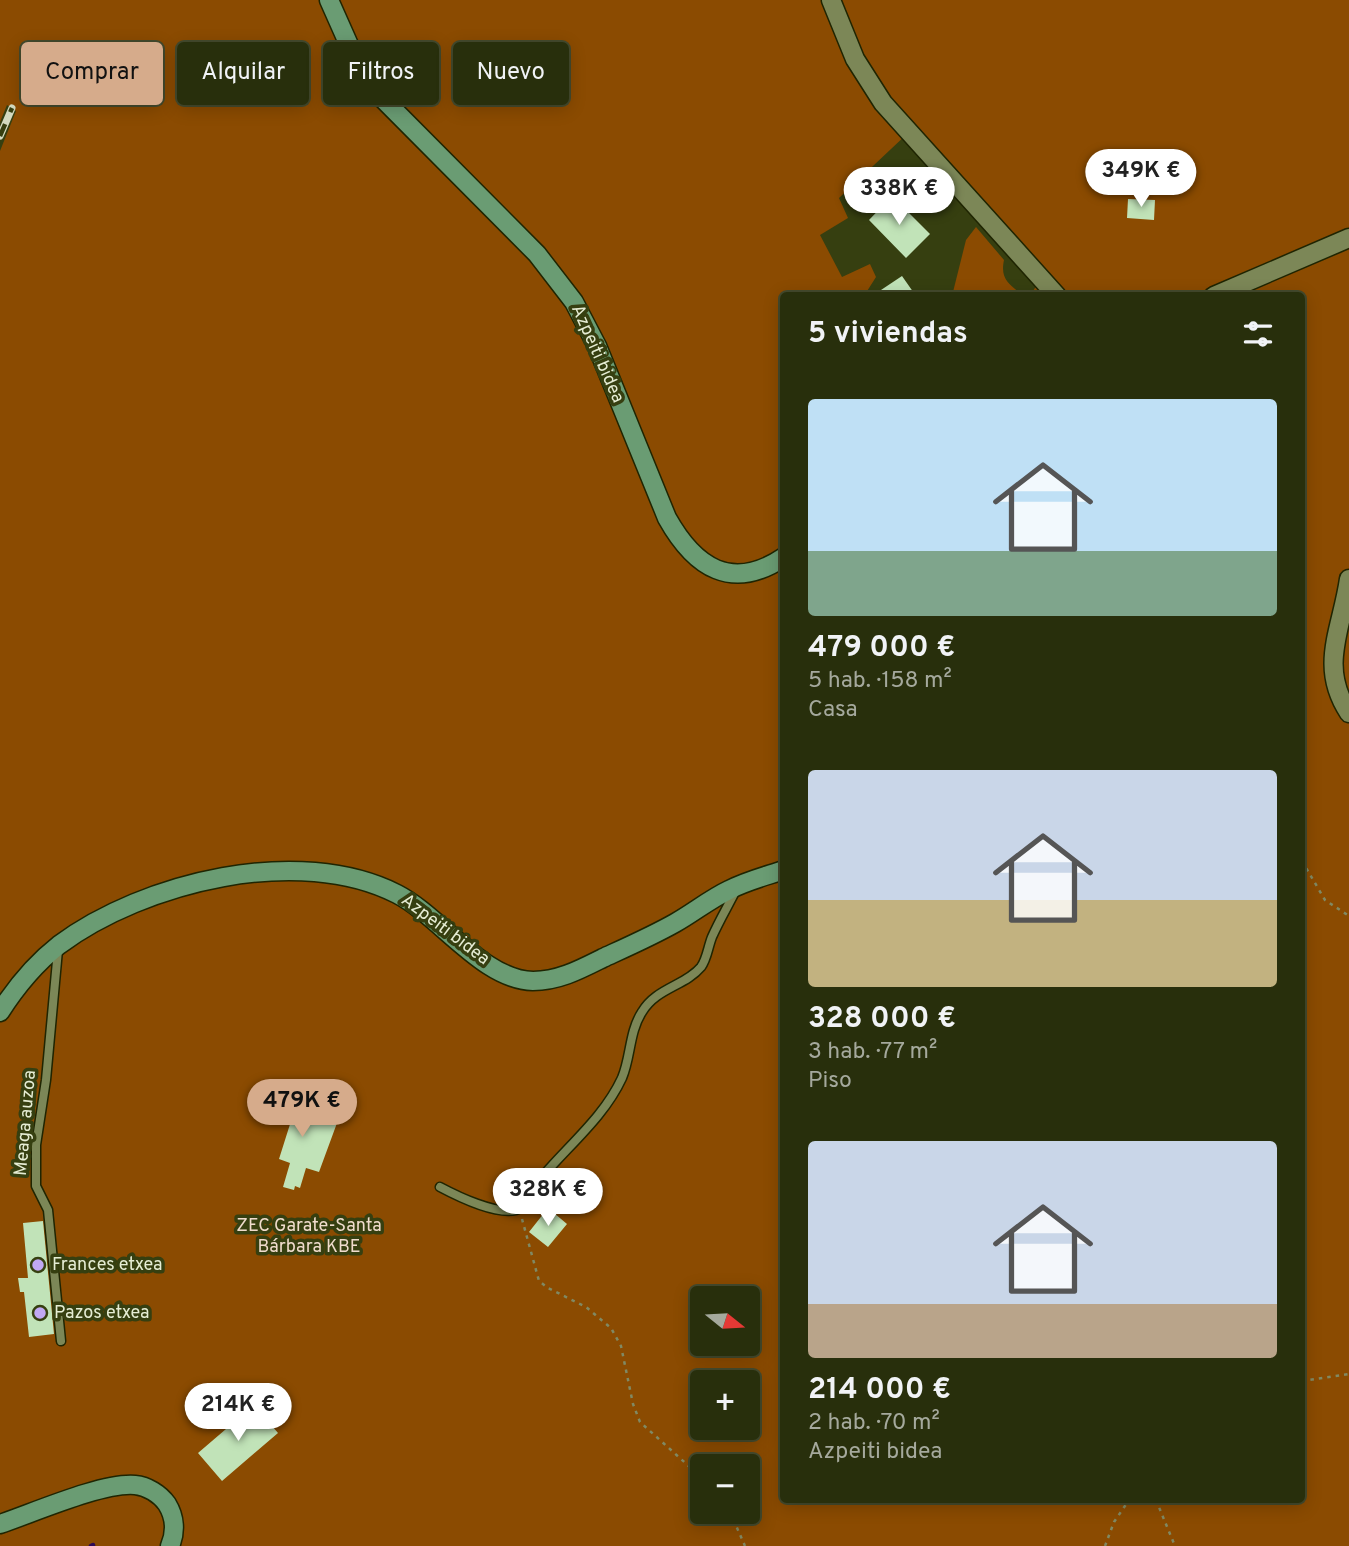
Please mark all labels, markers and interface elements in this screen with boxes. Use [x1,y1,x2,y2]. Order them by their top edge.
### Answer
chip: Comprar [21,42,163,105]
chip: Alquilar [177,42,309,105]
chip: Filtros [323,42,439,105]
chip: Nuevo [453,42,569,105]
pin: 349K € [1084,150,1198,209]
text: 349K € [1101,157,1181,186]
pin: 338K € [842,168,956,227]
text: 338K € [860,175,938,204]
street label: Azpeiti bidea [565,301,629,407]
icon: filters [1239,315,1277,353]
text: 5 viviendas [808,316,968,353]
icon: home [980,444,1106,570]
text: 479 000 € [808,630,955,667]
text: 5 hab. · 158 m² [808,667,952,696]
text: Casa [808,696,858,725]
icon: home [980,815,1106,941]
street label: Azpeiti bidea [396,889,494,971]
text: 328 000 € [808,1001,956,1038]
text: 3 hab. · 77 m² [808,1038,937,1067]
text: Piso [808,1067,852,1096]
street label: Meaga auzoa [10,1069,42,1177]
pin: 479K € [245,1080,359,1139]
text: 479K € [263,1087,341,1116]
pin: 328K € [491,1168,605,1228]
text: 328K € [509,1176,587,1205]
icon: home [980,1186,1106,1312]
park label: ZEC Garate-Santa Bárbara KBE [236,1215,382,1259]
place label: Frances etxea [52,1254,163,1277]
marker: Frances etxea [30,1257,46,1273]
north arrow [690,1286,760,1356]
map controls [690,1286,760,1524]
place label: Pazos etxea [54,1302,150,1325]
marker: Pazos etxea [32,1305,48,1321]
button: + [690,1370,760,1440]
text: 214 000 € [808,1372,951,1409]
pin: 214K € [181,1384,295,1443]
text: 214K € [201,1391,275,1420]
text: 2 hab. · 70 m² [808,1409,940,1438]
text: Azpeiti bidea [808,1438,942,1467]
button: − [690,1454,760,1524]

